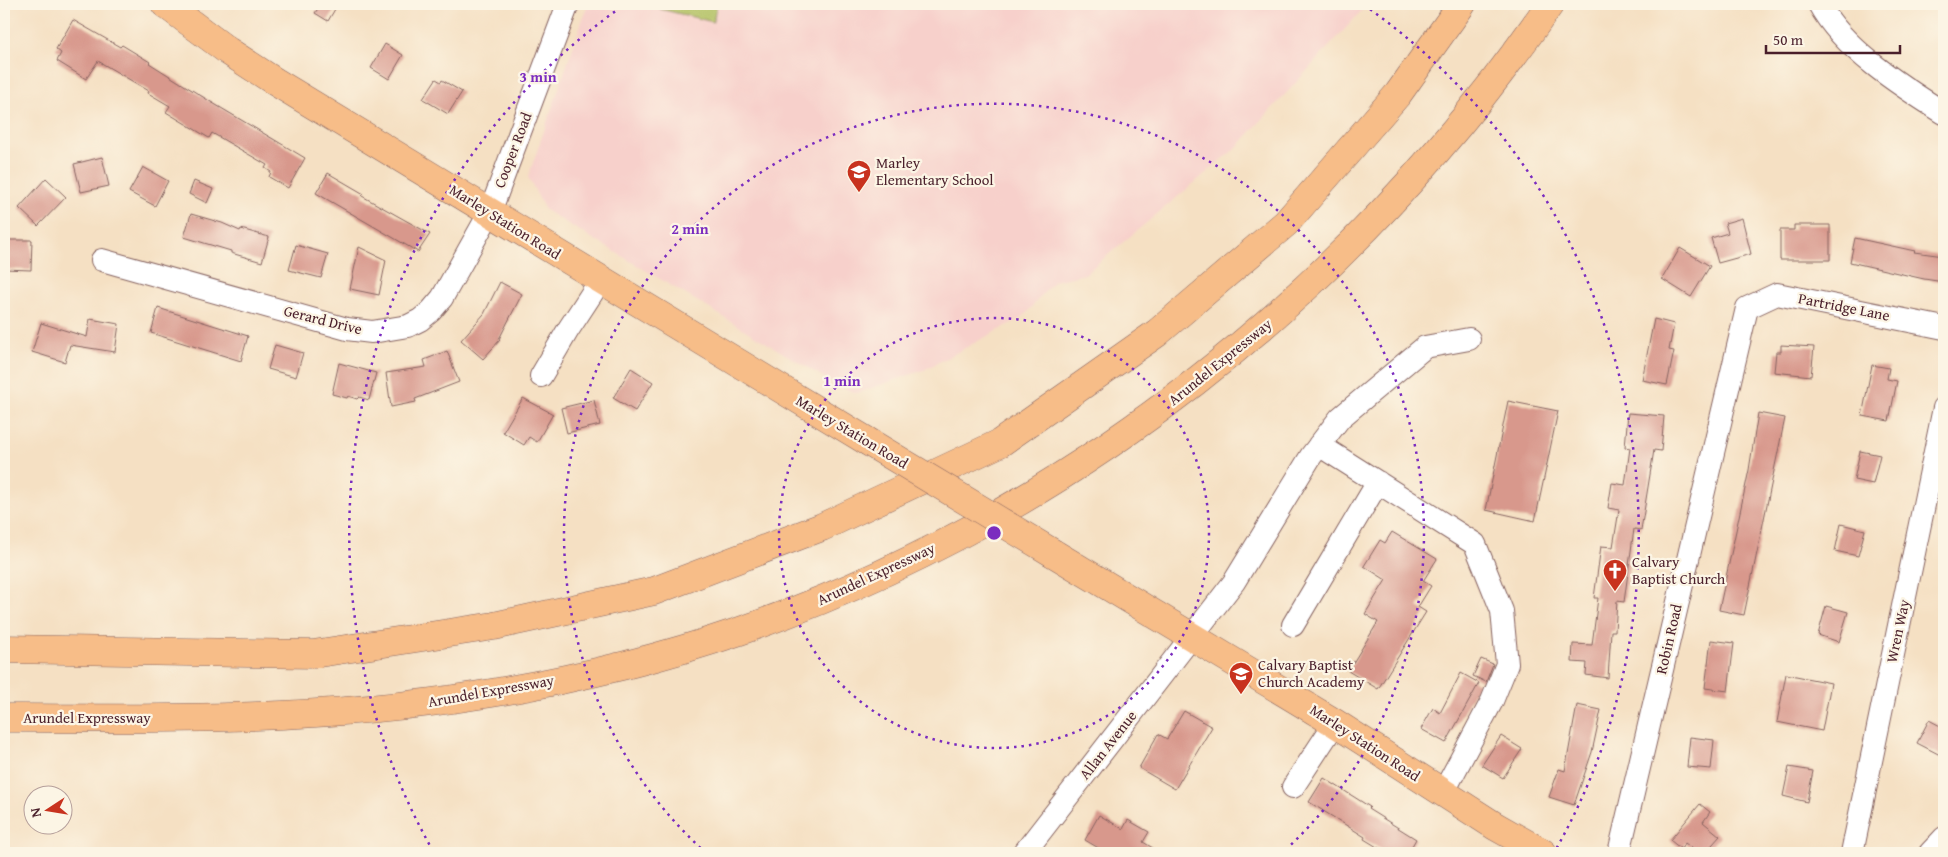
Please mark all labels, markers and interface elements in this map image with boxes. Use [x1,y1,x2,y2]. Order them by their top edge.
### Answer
scale bar [1766,22,1899,54]
text: 50 m [1773,29,1804,50]
text: 3 min [519,66,557,87]
street label: Cooper Road [488,109,537,191]
place label: Marley Elementary School [876,152,994,190]
school or university icon: Marley Elementary School [846,159,872,193]
street label: Marley Station Road [446,179,565,264]
text: 2 min [671,218,709,239]
street label: Partridge Lane [1797,287,1892,326]
street label: Gerard Drive [282,300,364,339]
street label: Arundel Expressway [1163,313,1276,410]
text: 1 min [823,370,861,391]
street label: Marley Station Road [792,390,912,473]
centre of rings [985,524,1003,542]
street label: Arundel Expressway [814,537,939,610]
place label: Calvary Baptist Church [1632,551,1726,589]
church icon: Calvary Baptist Church [1602,558,1628,592]
street label: Wren Way [1881,597,1915,664]
street label: Robin Road [1650,602,1687,676]
place label: Calvary Baptist Church Academy [1258,654,1365,692]
school or university icon: Calvary Baptist Church Academy [1228,661,1254,695]
street label: Arundel Expressway [426,669,556,712]
street label: Marley Station Road [1306,699,1424,786]
street label: Allan Avenue [1074,706,1141,784]
street label: Arundel Expressway [23,707,151,728]
north arrow [22,784,72,834]
text: N [24,805,46,819]

